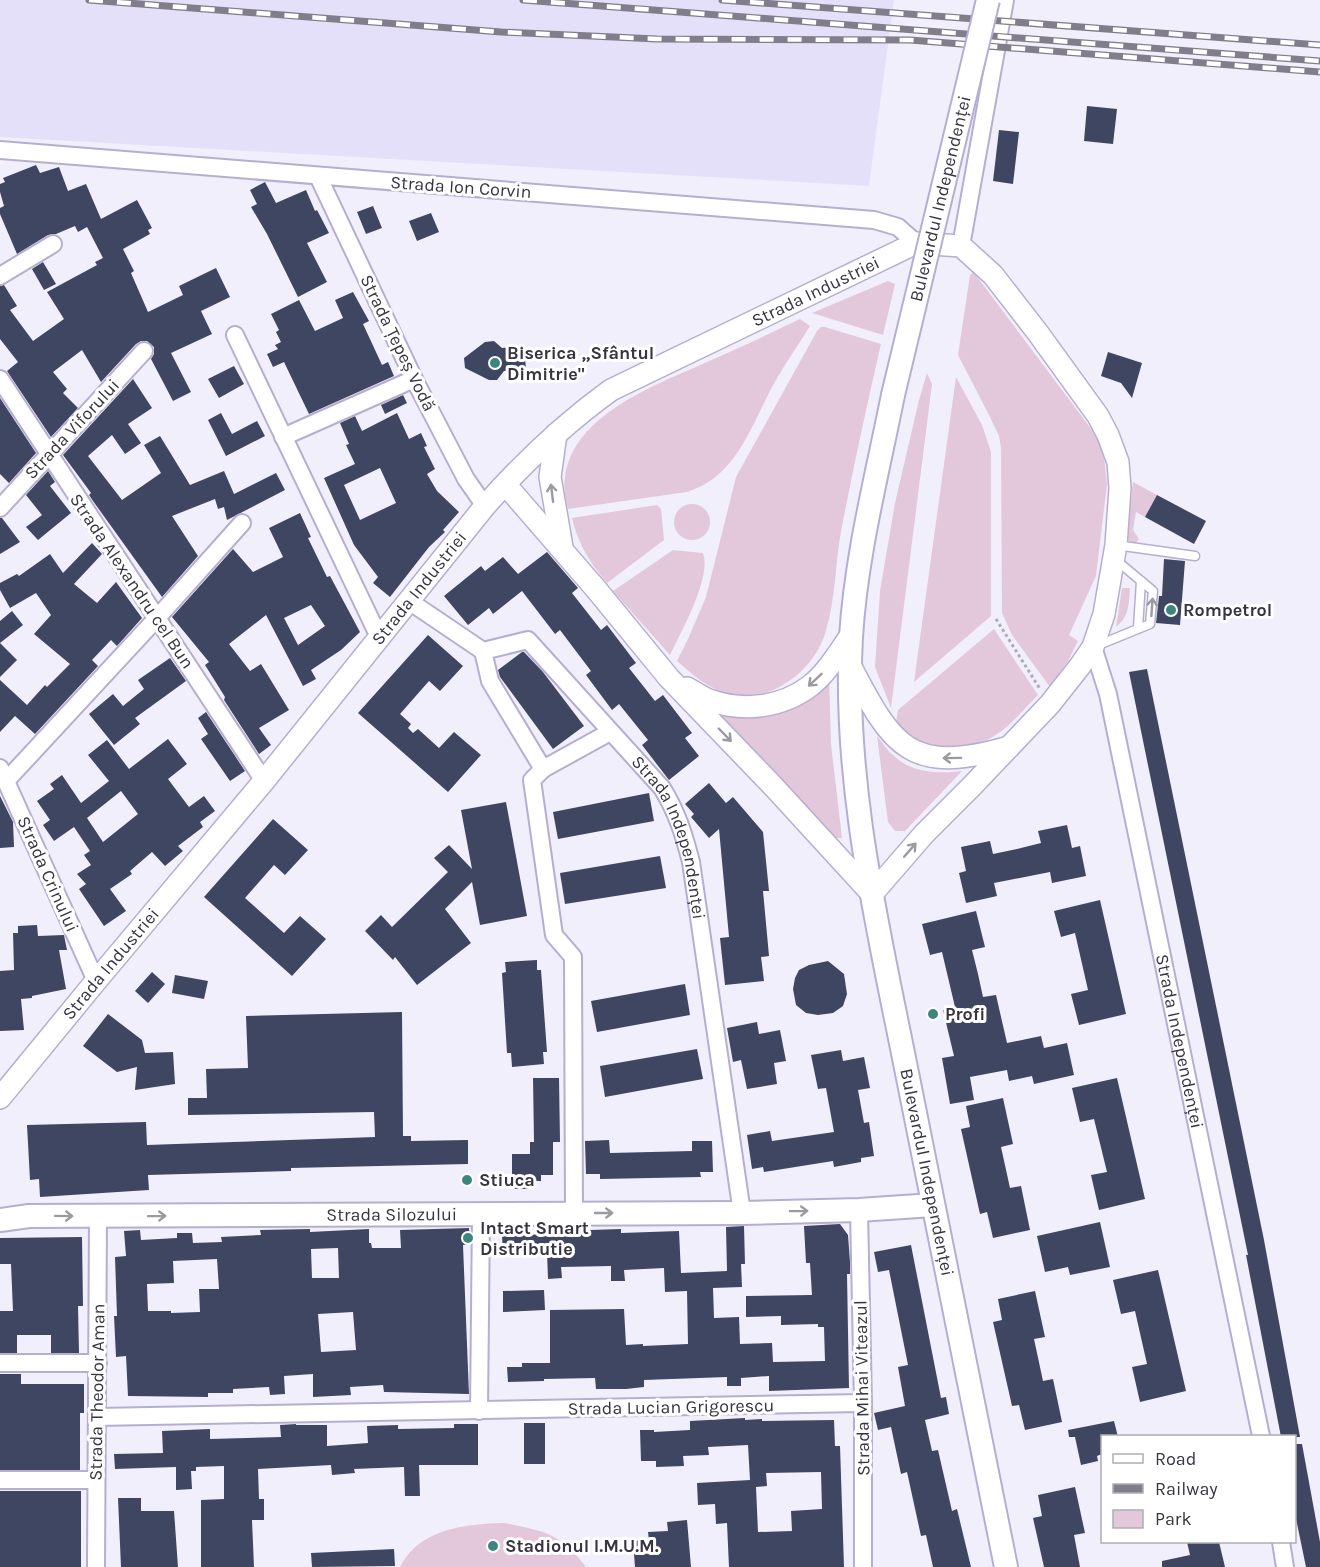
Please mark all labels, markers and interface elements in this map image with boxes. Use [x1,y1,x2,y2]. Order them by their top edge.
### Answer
street label: Bulevardul Independenței [905,93,976,304]
street label: Strada Ion Corvin [390,171,532,203]
street label: Strada Industriei [748,251,883,332]
street label: Strada Țepeș Vodă [355,271,441,415]
place label: Biserica „Sfântul Dimitrie" [507,342,654,385]
marker: Biserica „Sfântul Dimitrie" [488,356,502,370]
street label: Strada Viforului [20,374,124,484]
one-way arrow [546,483,557,503]
street label: Strada Alexandru cel Bun [65,489,199,673]
street label: Strada Industriei [367,527,471,649]
one-way arrow [1146,597,1157,617]
place label: Rompetrol [1183,599,1272,621]
marker: Rompetrol [1164,603,1178,617]
one-way arrow [807,673,822,687]
one-way arrow [717,728,732,743]
street label: Strada Independenței [627,751,710,921]
one-way arrow [943,752,963,764]
street label: Strada Crinului [13,812,83,936]
one-way arrow [903,843,917,858]
street label: Strada Industriei [58,903,164,1024]
street label: Strada Independenței [1151,952,1208,1131]
place label: Profi [945,1003,985,1025]
marker: Profi [926,1007,940,1021]
street label: Bulevardul Independenței [895,1066,959,1278]
place label: Stiuca [479,1169,535,1191]
marker: Stiuca [460,1173,474,1187]
street label: Strada Silozului [326,1203,457,1226]
one-way arrow [788,1206,808,1217]
one-way arrow [593,1207,613,1219]
one-way arrow [53,1210,73,1222]
one-way arrow [146,1210,166,1222]
place label: Intact Smart Distributie [480,1217,589,1260]
marker: Intact Smart Distributie [461,1231,475,1245]
street label: Strada Mihai Viteazul [849,1300,875,1476]
street label: Strada Theodor Aman [84,1303,110,1481]
street label: Strada Lucian Grigorescu [567,1394,775,1420]
legend [1101,1435,1296,1543]
text: Road [1155,1448,1196,1470]
text: Railway [1155,1478,1218,1500]
text: Park [1155,1508,1192,1530]
place label: Stadionul I.M.U.M. [505,1535,659,1557]
marker: Stadionul I.M.U.M. [486,1539,500,1553]

